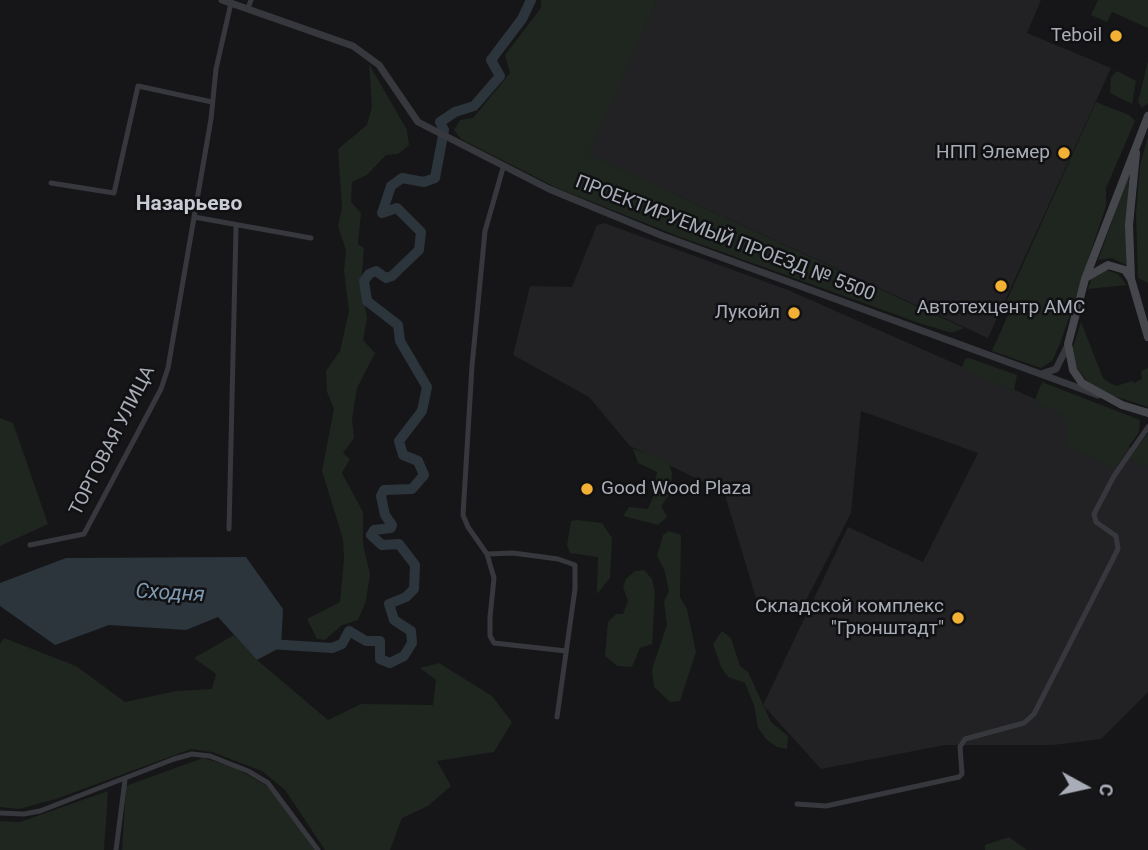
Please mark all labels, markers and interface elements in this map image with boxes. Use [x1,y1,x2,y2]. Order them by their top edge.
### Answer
place label: Teboil [1051,25,1102,47]
marker: Teboil [1108,28,1124,44]
place label: НПП Элемер [936,142,1050,164]
marker: НПП Элемер [1056,145,1072,161]
street label: ПРОЕКТИРУЕМЫЙ ПРОЕЗД № 5500 [572,171,878,307]
district label: Назарьево [136,192,242,218]
marker: Автотехцентр АМС [993,278,1009,294]
place label: Автотехцентр АМС [917,297,1085,319]
place label: Лукойл [715,302,780,324]
marker: Лукойл [786,305,802,321]
street label: ТОРГОВАЯ УЛИЦА [65,362,161,520]
place label: Good Wood Plaza [601,478,751,500]
marker: Good Wood Plaza [579,481,595,497]
water label: Сходня [135,580,205,608]
place label: Складской комплекс "Грюнштадт" [755,596,944,640]
marker: Складской комплекс "Грюнштадт" [950,610,966,626]
north arrow [1050,752,1120,822]
text: С [1094,782,1119,798]

